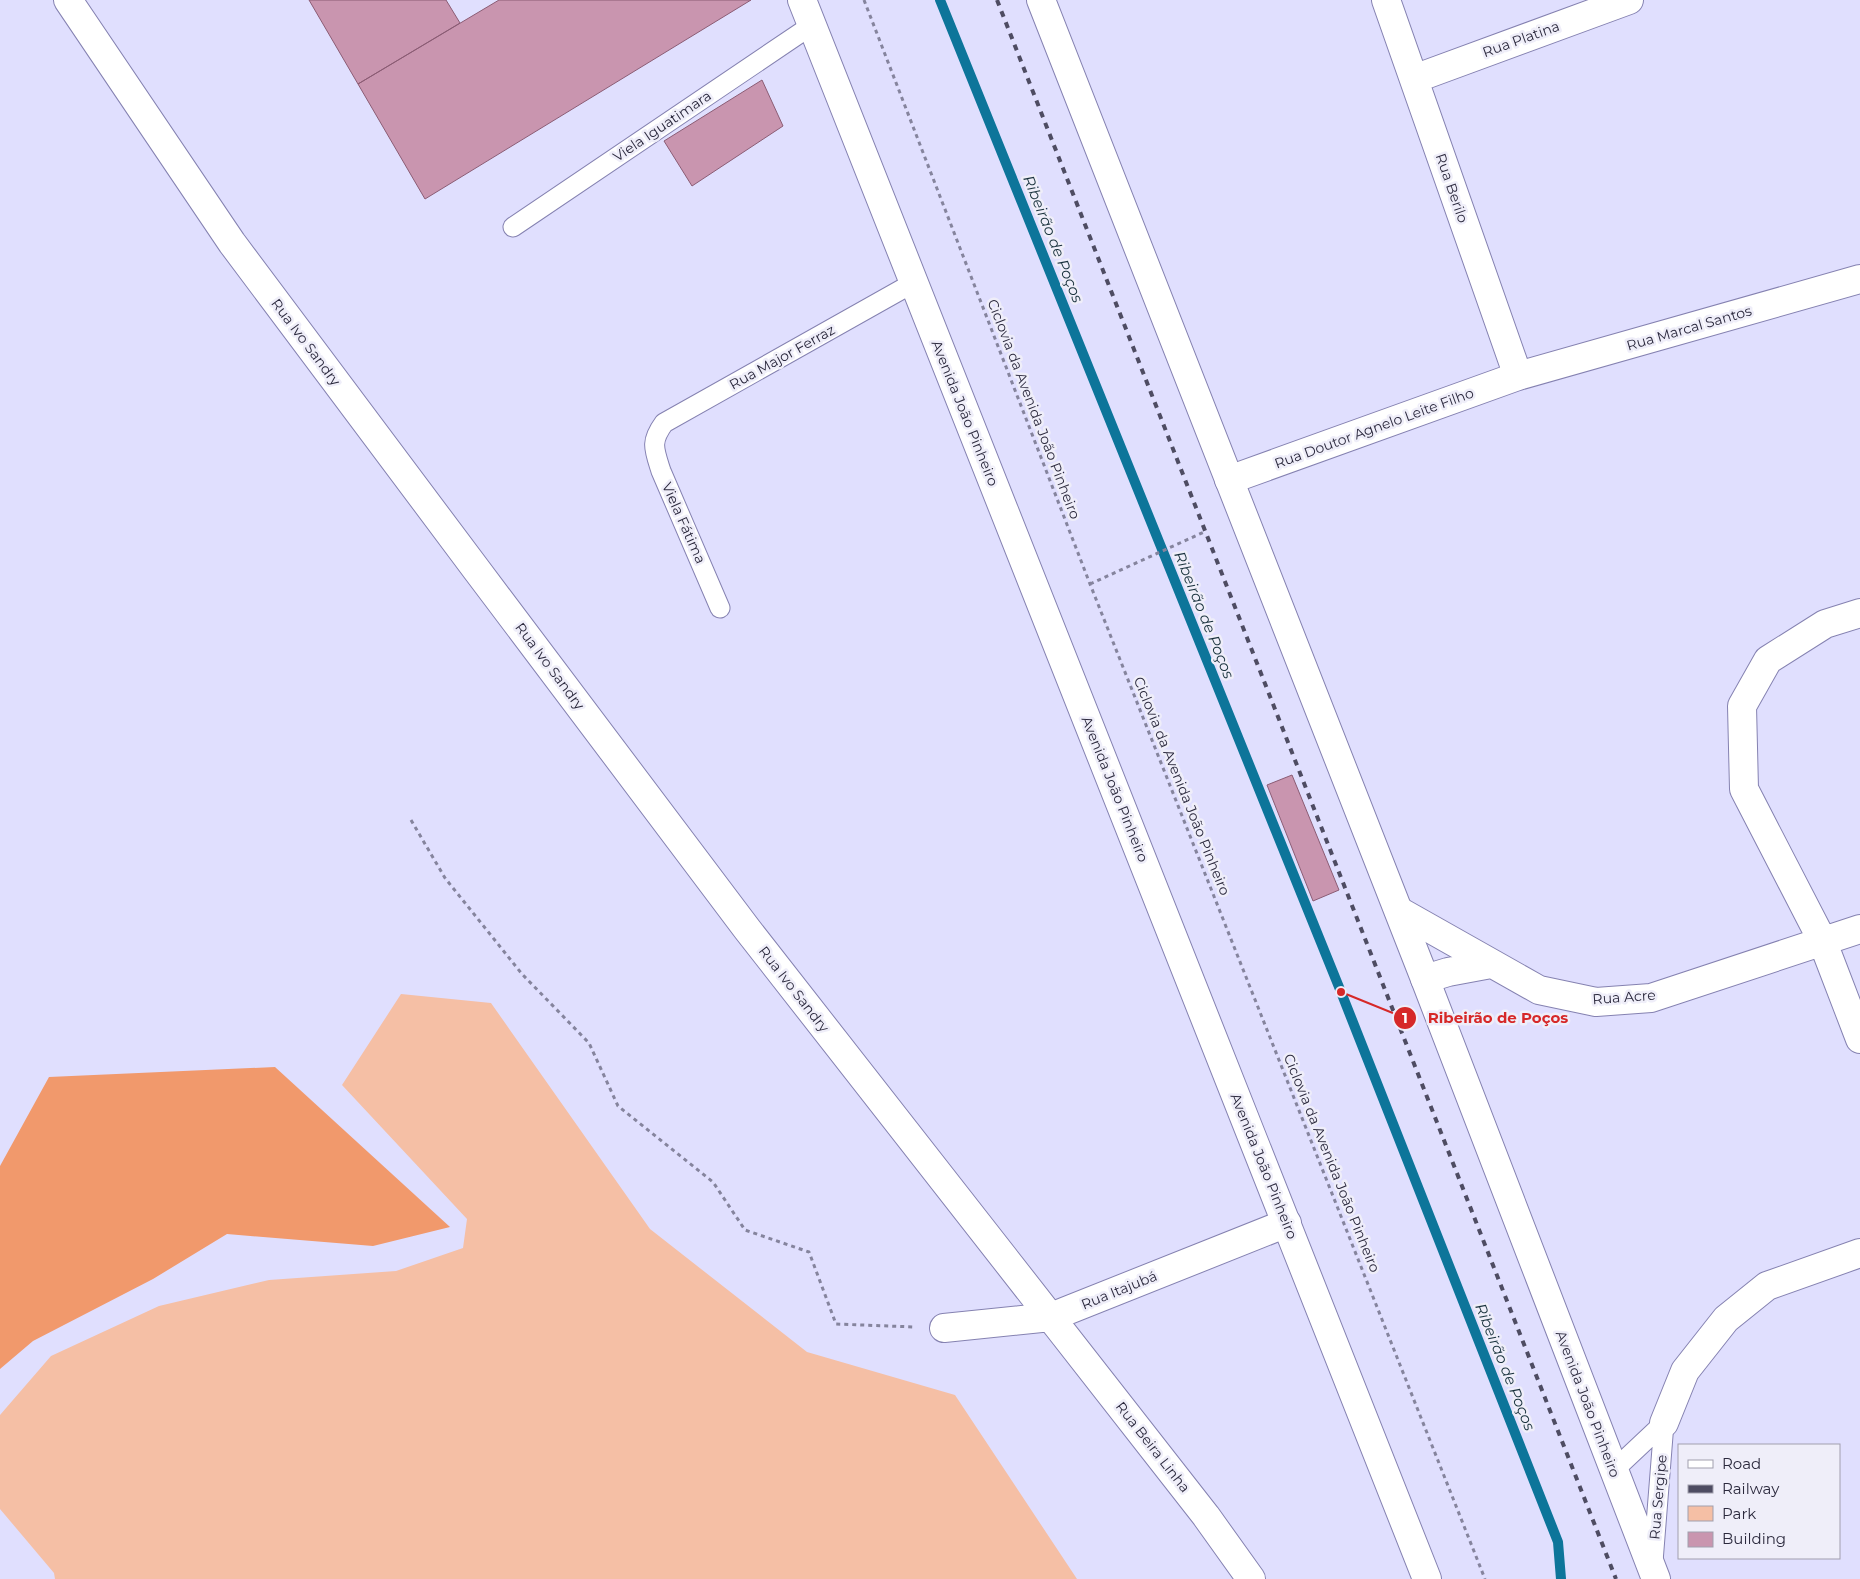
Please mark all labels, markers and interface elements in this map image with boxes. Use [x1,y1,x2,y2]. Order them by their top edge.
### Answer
street label: Rua Platina [1480,17,1562,61]
street label: Viela Iguatimara [609,86,715,166]
street label: Rua Berilo [1432,151,1472,225]
water label: Ribeirão de Poços [1019,172,1088,306]
street label: Rua Ivo Sandry [267,295,345,389]
street label: Ciclovia da Avenida João Pinheiro [984,296,1084,522]
street label: Rua Marcal Santos [1624,301,1754,354]
street label: Rua Major Ferraz [726,321,838,393]
street label: Avenida João Pinheiro [927,337,1003,489]
street label: Rua Doutor Agnelo Leite Filho [1272,383,1476,473]
street label: Viela Fátima [658,480,710,566]
water label: Ribeirão de Poços [1170,548,1239,682]
street label: Rua Ivo Sandry [511,619,589,713]
street label: Ciclovia da Avenida João Pinheiro [1130,674,1234,898]
street label: Avenida João Pinheiro [1077,713,1153,865]
street label: Rua Ivo Sandry [755,942,833,1036]
street label: Rua Acre [1592,986,1656,1008]
callout: Ribeirão de Poços [1393,1003,1578,1033]
text: 1 [1402,1008,1408,1027]
text: Ribeirão de Poços [1428,1008,1568,1027]
street label: Ciclovia da Avenida João Pinheiro [1280,1051,1384,1275]
street label: Avenida João Pinheiro [1226,1090,1302,1242]
street label: Rua Itajubá [1078,1267,1160,1313]
water label: Ribeirão de Poços [1471,1300,1540,1434]
street label: Avenida João Pinheiro [1552,1328,1624,1480]
street label: Rua Beira Linha [1112,1398,1194,1496]
legend [1678,1444,1840,1559]
street label: Rua Sergipe [1645,1454,1671,1540]
text: Road [1722,1454,1761,1473]
text: Railway [1722,1479,1780,1498]
text: Park [1722,1504,1756,1523]
text: Building [1722,1529,1786,1548]

